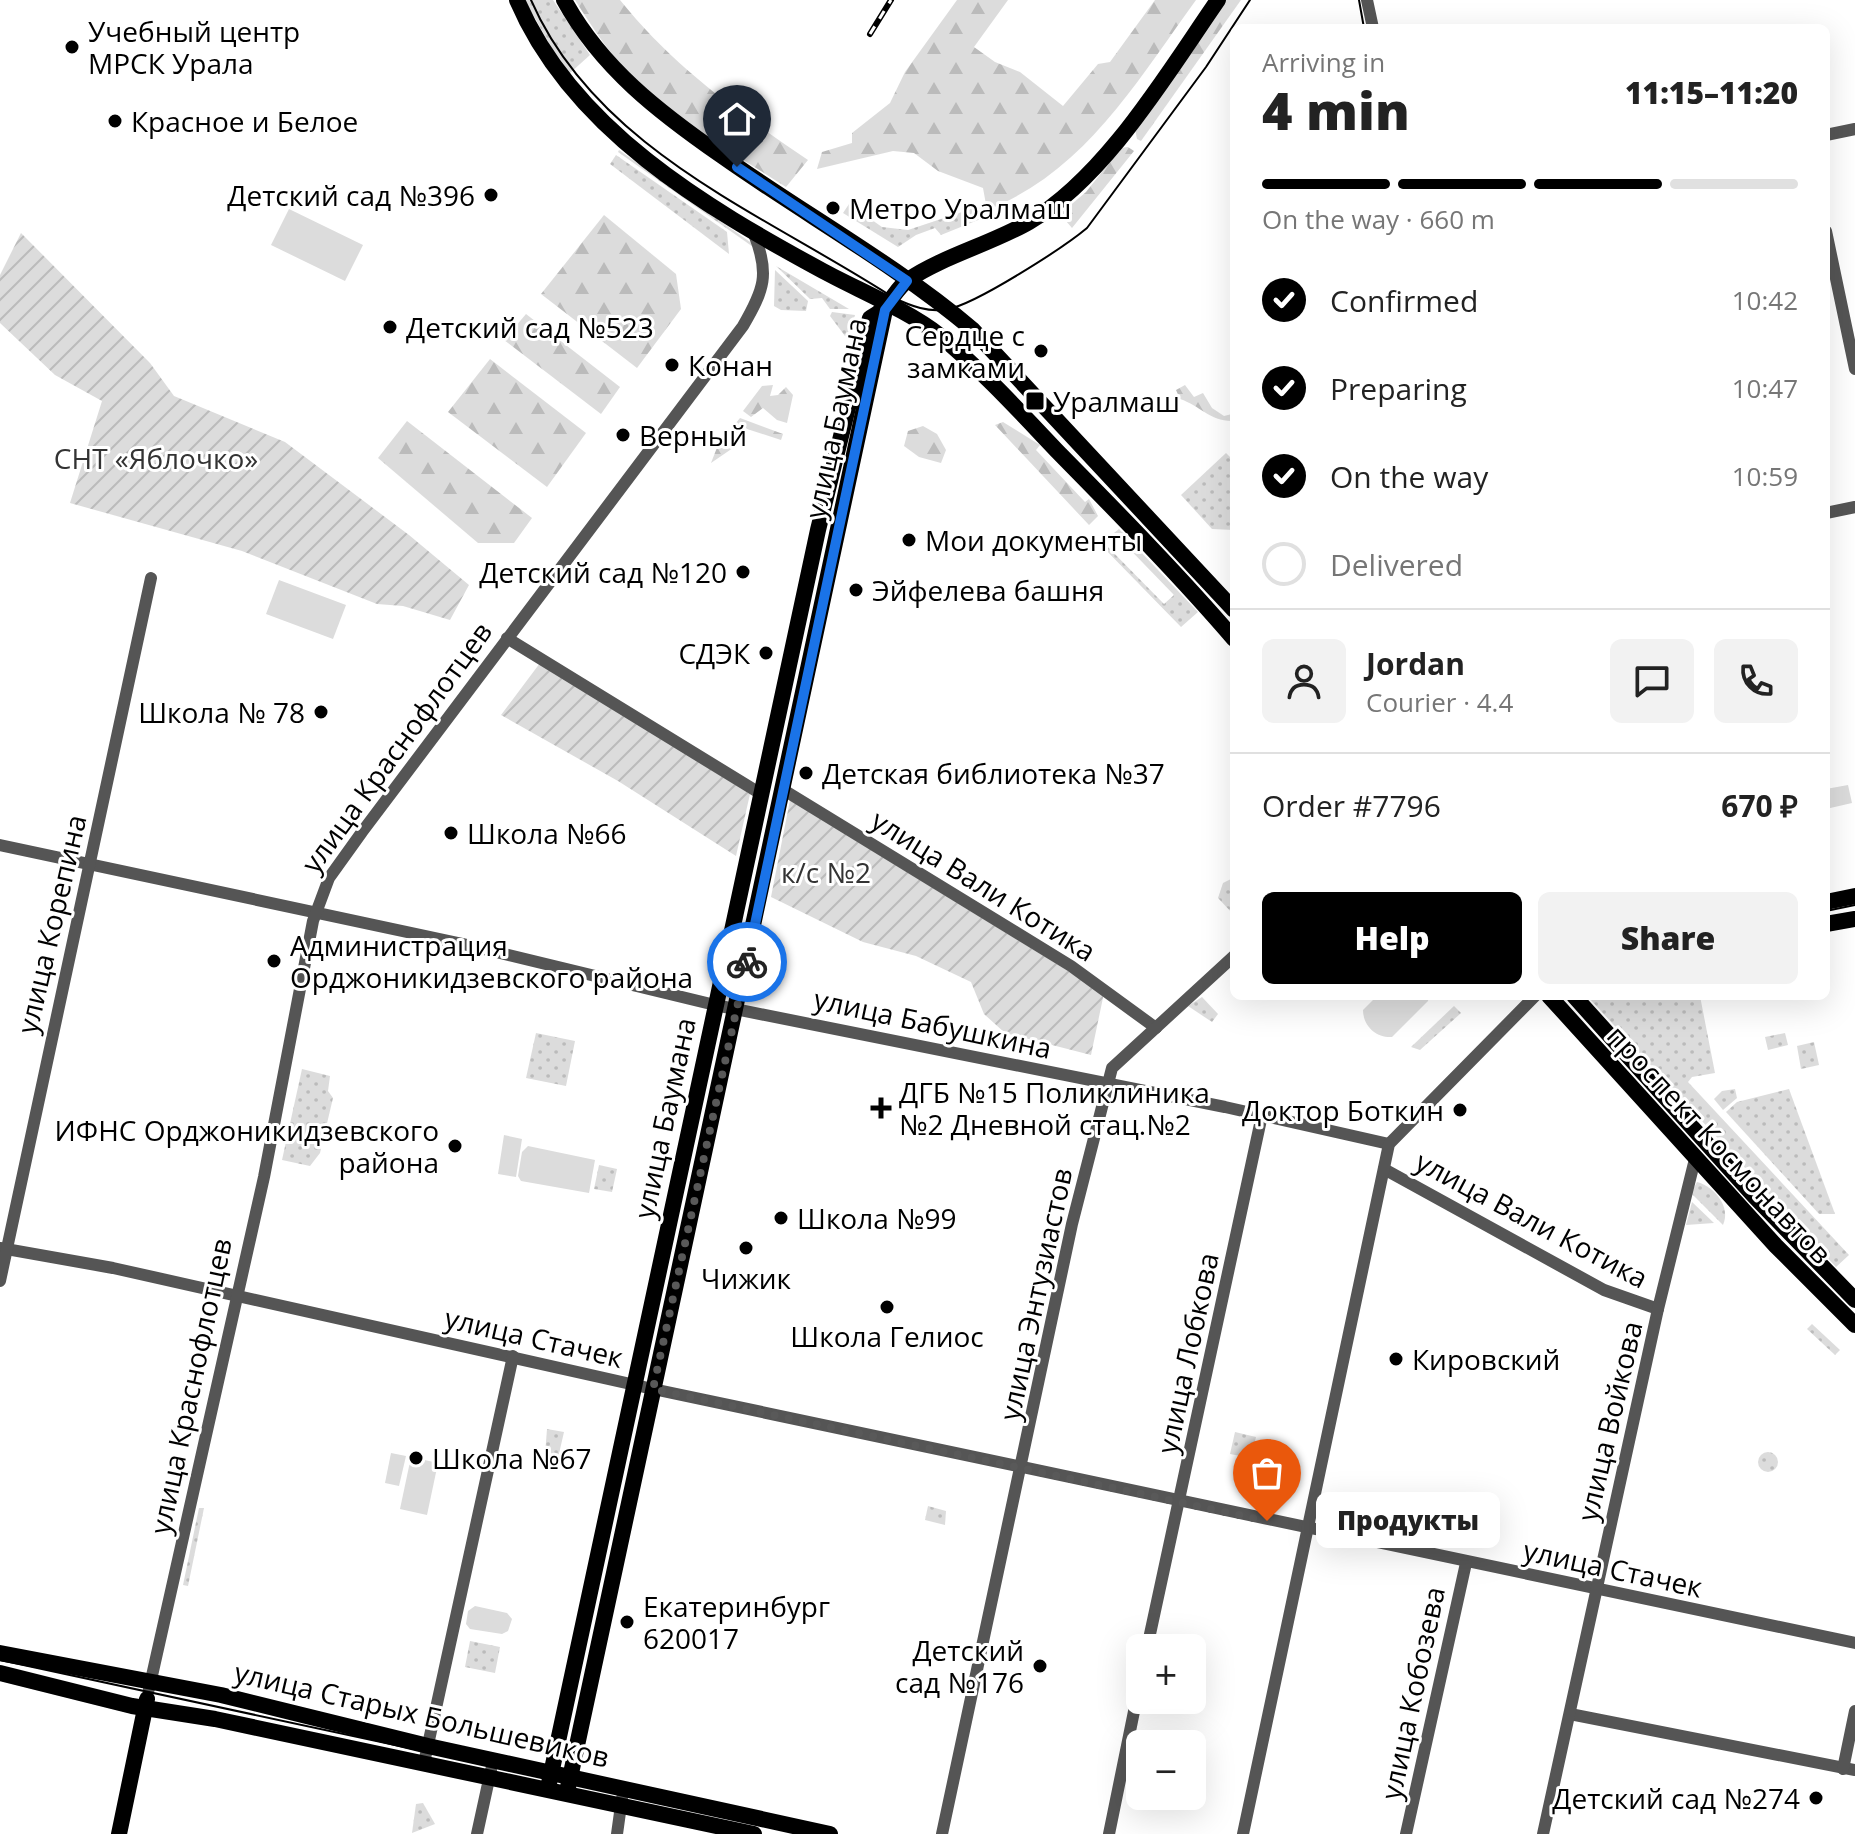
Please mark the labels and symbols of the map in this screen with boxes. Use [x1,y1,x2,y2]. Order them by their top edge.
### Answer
place label: Учебный центр МРСК Урала [88,12,300,82]
marker: Учебный центр МРСК Урала [63,38,81,56]
pin [703,85,771,167]
place label: Красное и Белое [131,102,358,140]
marker: Красное и Белое [106,112,124,130]
place label: Детский сад №396 [227,176,475,214]
marker: Детский сад №396 [482,186,500,204]
place label: Метро Уралмаш [849,189,1071,227]
marker: Метро Уралмаш [824,199,842,217]
place label: Детский сад №523 [406,308,654,346]
street label: улица Баумана [795,314,875,522]
place label: Сердце с замками [904,316,1025,386]
marker: Детский сад №523 [381,318,399,336]
marker: Сердце с замками [1032,342,1050,360]
place label: Конан [688,346,773,384]
marker: Конан [663,356,681,374]
place label: Уралмаш [1053,382,1180,420]
marker: Уралмаш [1024,390,1046,412]
place label: Верный [639,416,747,454]
marker: Верный [614,426,632,444]
park label: СНТ «Яблочко» [54,439,258,477]
place label: Мои документы [925,521,1142,559]
marker: Мои документы [900,531,918,549]
place label: Детский сад №120 [479,553,727,591]
marker: Детский сад №120 [734,563,752,581]
place label: Эйфелева башня [872,571,1104,609]
marker: Эйфелева башня [847,581,865,599]
street label: улица Краснофлотцев [292,614,500,880]
place label: СДЭК [678,634,751,672]
marker: СДЭК [757,644,775,662]
place label: Школа № 78 [138,693,305,731]
marker: Школа № 78 [312,703,330,721]
place label: Детская библиотека №37 [822,754,1165,792]
marker: Детская библиотека №37 [797,764,815,782]
street label: улица Вали Котика [865,801,1103,969]
street label: улица Корепина [7,811,95,1037]
place label: Школа №66 [467,814,627,852]
marker: Школа №66 [442,824,460,842]
park label: к/с №2 [781,853,871,891]
courier [707,922,787,1002]
place label: Администрация Орджоникидзевского района [290,926,693,996]
marker: Администрация Орджоникидзевского района [265,952,283,970]
street label: улица Бабушкина [811,979,1055,1067]
street label: улица Баумана [624,1014,704,1222]
street label: проспект Космонавтов [1599,1017,1841,1271]
place label: ДГБ №15 Поликлиника №2 Дневной стац.№2 [899,1073,1210,1143]
place label: Доктор Боткин [1242,1091,1444,1129]
marker: ДГБ №15 Поликлиника №2 Дневной стац.№2 [870,1097,892,1119]
marker: Доктор Боткин [1451,1101,1469,1119]
place label: ИФНС Орджоникидзевского района [55,1111,439,1181]
marker: ИФНС Орджоникидзевского района [446,1137,464,1155]
street label: улица Вали Котика [1409,1142,1655,1296]
street label: улица Энтузиастов [990,1164,1080,1424]
place label: Школа №99 [797,1199,957,1237]
marker: Школа №99 [772,1209,790,1227]
street label: улица Краснофлотцев [140,1235,240,1537]
marker: Чижик [737,1239,755,1257]
street label: улица Лобкова [1147,1249,1227,1457]
place label: Чижик [701,1259,792,1297]
street label: улица Стачек [441,1298,627,1376]
marker: Школа Гелиос [878,1298,896,1316]
place label: Школа Гелиос [790,1317,984,1355]
street label: улица Войкова [1568,1317,1650,1525]
place label: Кировский [1412,1340,1560,1378]
marker: Кировский [1387,1350,1405,1368]
place label: Школа №67 [432,1439,592,1477]
pin [1233,1439,1301,1521]
marker: Школа №67 [407,1449,425,1467]
callout: Продукты [1315,1493,1499,1549]
street label: улица Стачек [1520,1531,1706,1606]
street label: улица Кобозева [1371,1583,1453,1803]
place label: Екатеринбург 620017 [643,1587,830,1657]
marker: Екатеринбург 620017 [618,1613,636,1631]
place label: Детский сад №176 [895,1631,1024,1701]
street label: улица Старых Большевиков [231,1652,613,1776]
marker: Детский сад №176 [1031,1657,1049,1675]
place label: Детский сад №274 [1552,1779,1800,1817]
marker: Детский сад №274 [1807,1789,1825,1807]

